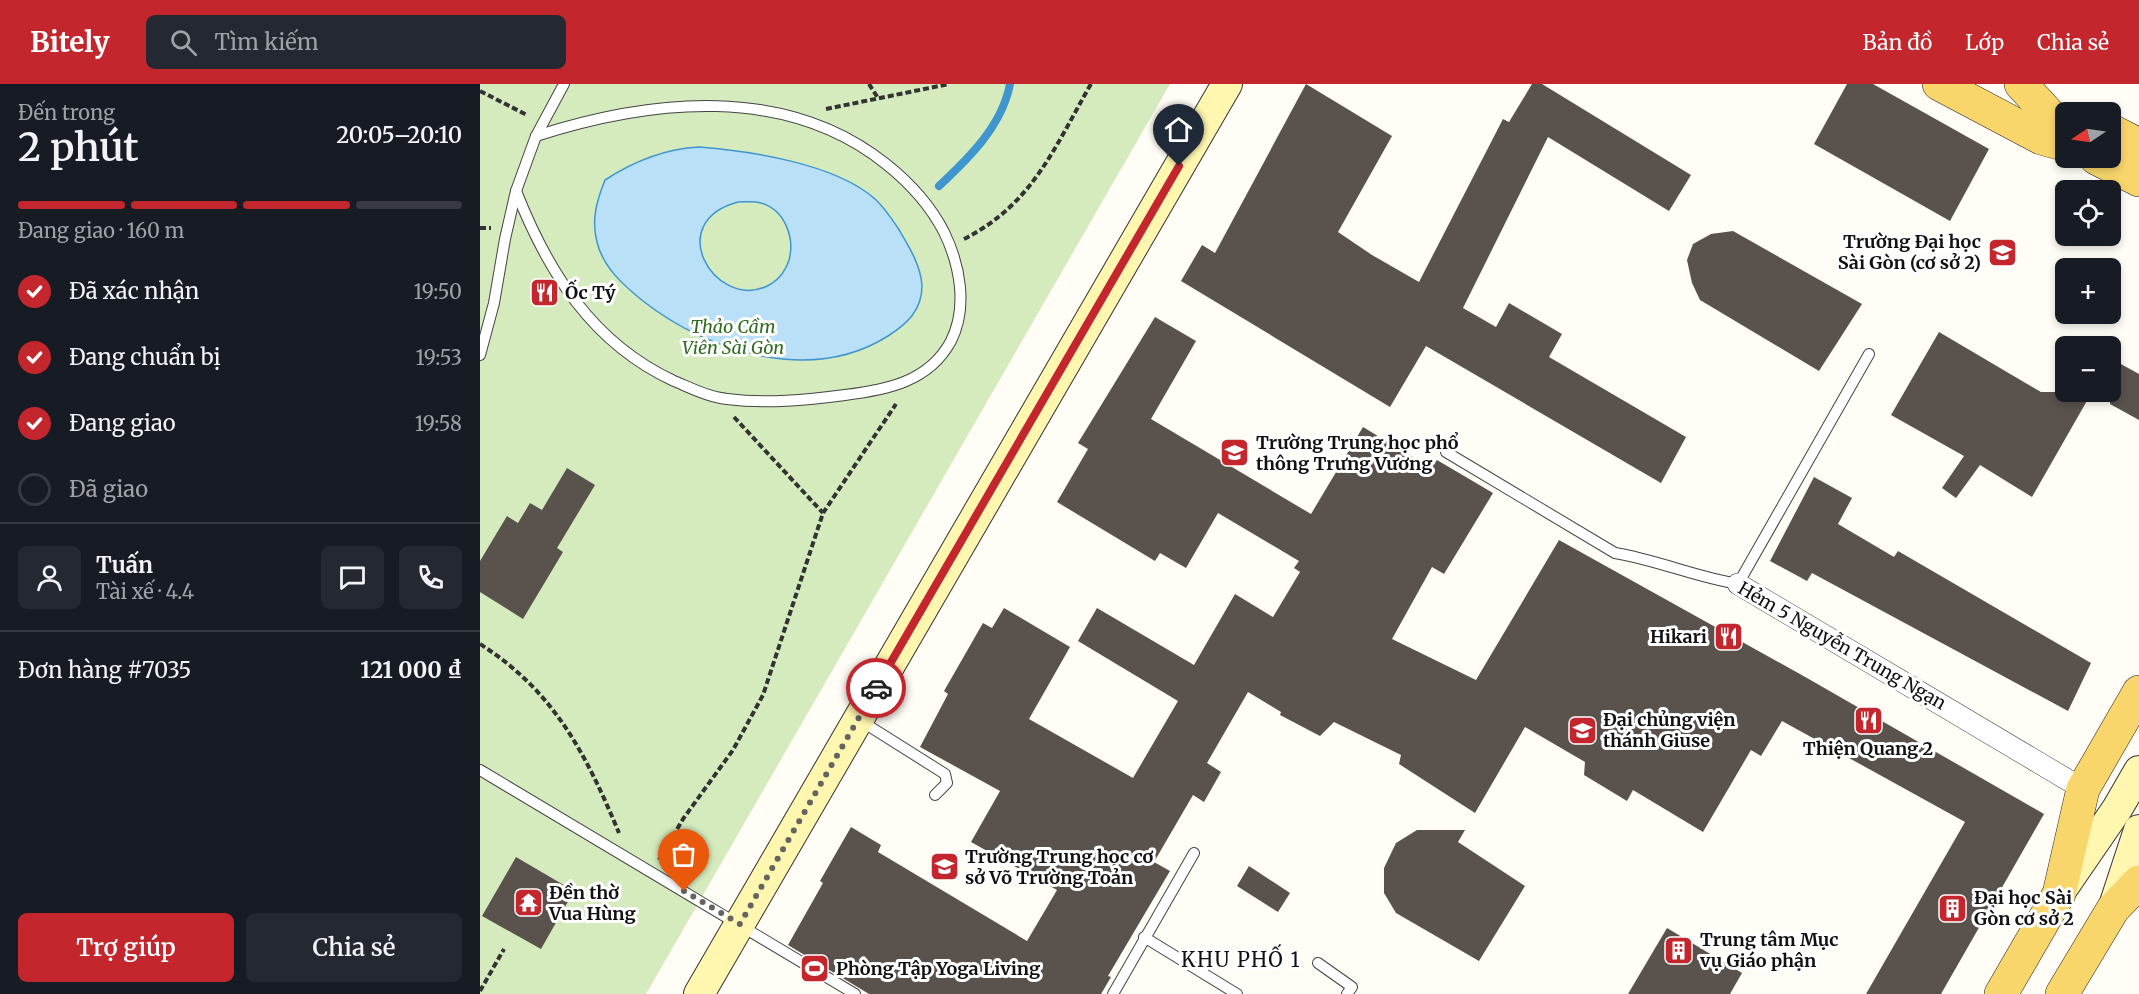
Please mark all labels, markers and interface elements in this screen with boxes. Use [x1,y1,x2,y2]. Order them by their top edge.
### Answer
search box [146,15,566,69]
text: Bitely [30,24,110,60]
icon: search [167,26,200,59]
text: Tìm kiếm [215,28,319,56]
text: Bản đồ [1863,29,1932,56]
text: Lớp [1965,29,2004,56]
text: Chia sẻ [2037,29,2109,56]
text: Đến trong [18,100,115,125]
north arrow [2055,102,2121,168]
map controls [2055,102,2121,402]
pin [1153,104,1204,166]
icon: home [1162,113,1195,146]
text: 20:05–20:10 [336,121,462,149]
text: 2 phút [18,123,139,172]
button: locate [2055,180,2121,246]
text: Đang giao · 160 m [18,218,184,243]
place label: Trường Đại học Sài Gòn (cơ sở 2) [1838,230,1981,274]
school or university icon: Trường Đại học Sài Gòn (cơ sở 2) [1986,236,2018,268]
button: + [2055,258,2121,324]
icon: check [18,275,51,308]
text: Đã xác nhận [69,277,199,305]
restaurant icon: Ốc Tý [528,277,560,309]
text: 19:50 [414,279,462,304]
place label: Ốc Tý [565,279,616,304]
park label: Thảo Cầm Viên Sài Gòn [682,315,784,359]
button: − [2055,336,2121,402]
icon: check [18,341,51,374]
text: Đang chuẩn bị [69,343,221,371]
text: 19:53 [416,345,462,370]
icon: check [18,407,51,440]
text: Đang giao [69,409,176,437]
text: 19:58 [415,411,462,436]
place label: Trường Trung học phổ thông Trưng Vương [1256,431,1459,475]
school or university icon: Trường Trung học phổ thông Trưng Vương [1219,437,1251,469]
text: Đã giao [69,475,148,503]
button: person [18,546,81,609]
button: chat [321,546,384,609]
button: phone [399,546,462,609]
text: Tuấn [96,551,153,579]
street label: Hẻm 5 Nguyễn Trung Ngạn [1734,576,1950,715]
text: Tài xế · 4.4 [96,579,194,604]
restaurant icon: Hikari [1712,621,1744,653]
place label: Hikari [1650,625,1707,648]
text: Đơn hàng #7035 [18,656,191,684]
text: 121 000 ₫ [360,656,462,684]
courier [846,658,906,718]
icon: car [860,672,893,705]
restaurant icon: Thiện Quang 2 [1852,704,1884,736]
place label: Đại chủng viện thánh Giuse [1603,708,1735,752]
school or university icon: Đại chủng viện thánh Giuse [1566,714,1598,746]
place label: Thiện Quang 2 [1803,737,1933,760]
pin [658,829,709,891]
icon: bag [667,838,700,871]
place label: Trường Trung học cơ sở Võ Trường Toản [965,845,1154,889]
school or university icon: Trường Trung học cơ sở Võ Trường Toản [928,851,960,883]
place label: Đền thờ Vua Hùng [548,881,636,925]
place label: Đại học Sài Gòn cơ sở 2 [1974,886,2074,930]
temple icon: Đền thờ Vua Hùng [512,887,544,919]
building icon: Đại học Sài Gòn cơ sở 2 [1937,892,1969,924]
button: Trợ giúp [18,913,234,982]
button: Chia sẻ [246,913,462,982]
place label: Trung tâm Mục vụ Giáo phận [1699,928,1838,972]
building icon: Trung tâm Mục vụ Giáo phận [1663,934,1695,966]
district label: KHU PHỐ 1 [1181,943,1301,972]
sports icon: Phòng Tập Yoga Living [799,953,831,985]
place label: Phòng Tập Yoga Living [836,957,1040,980]

